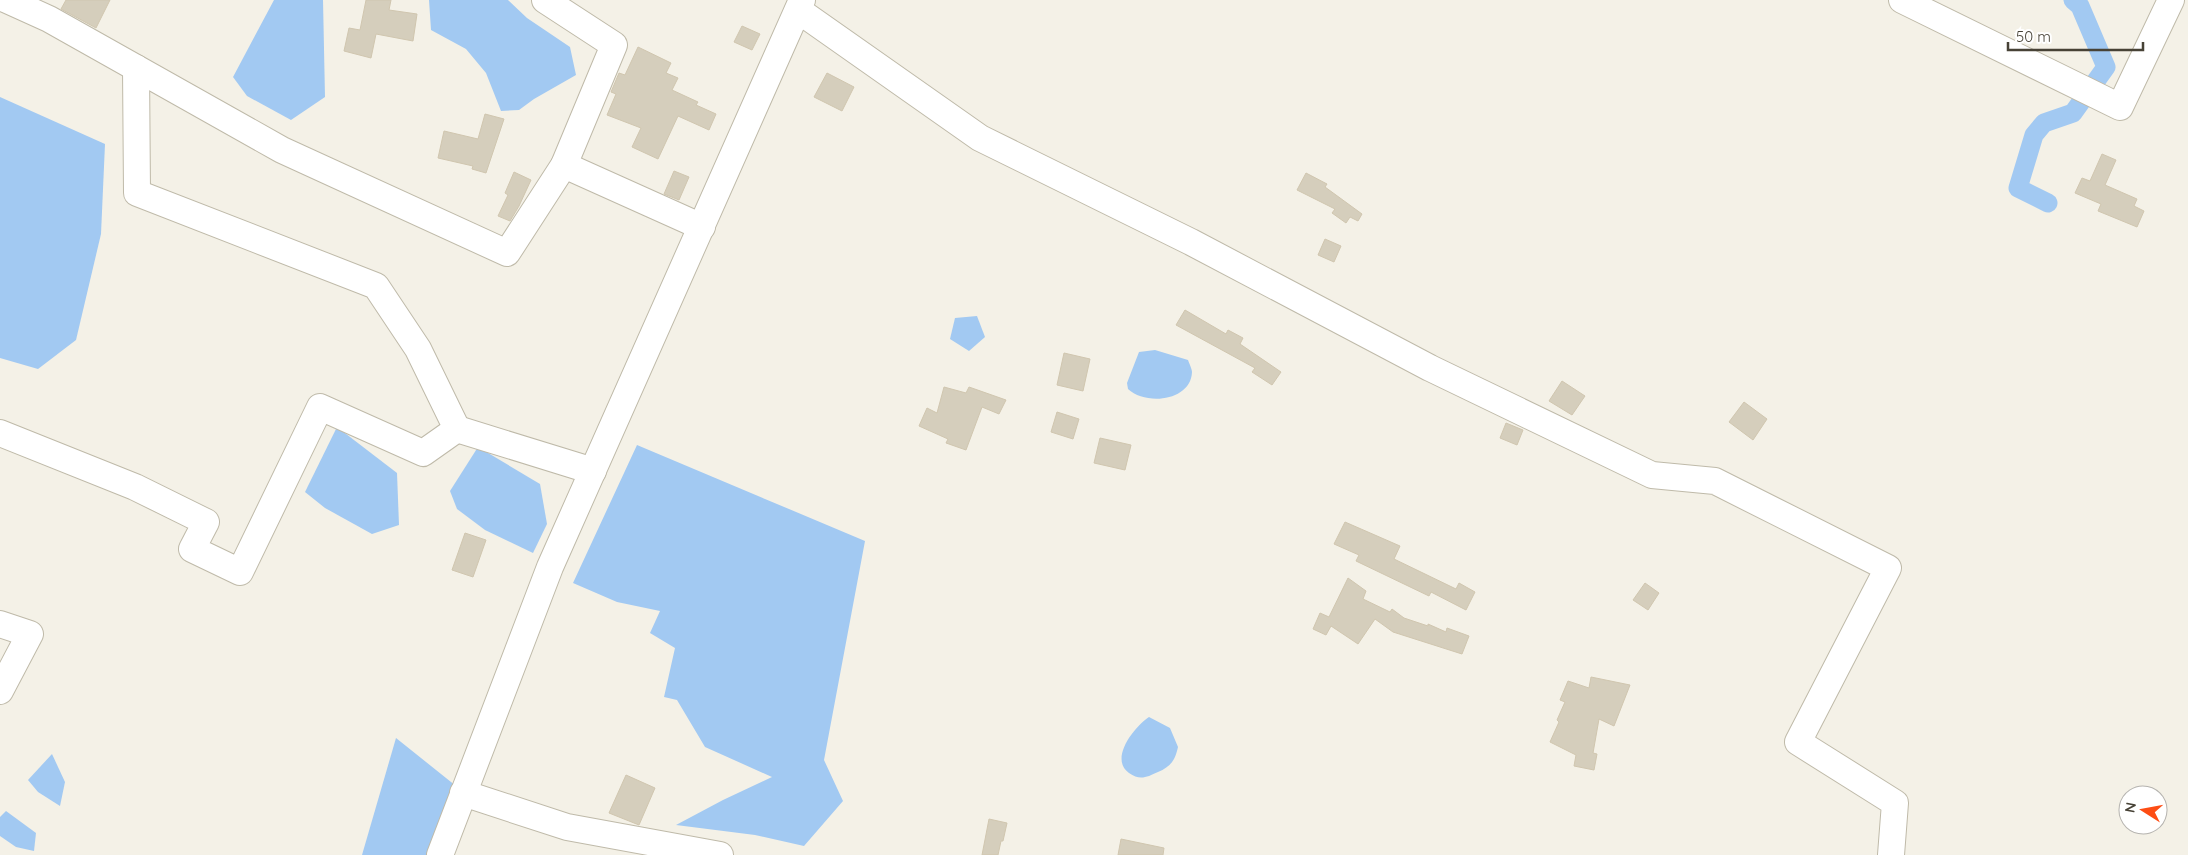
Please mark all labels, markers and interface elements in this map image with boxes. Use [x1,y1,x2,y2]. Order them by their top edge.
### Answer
scale bar [2008,20,2143,52]
text: 50 m [2016,27,2051,46]
north arrow [2118,785,2168,835]
text: N [2120,801,2140,814]

